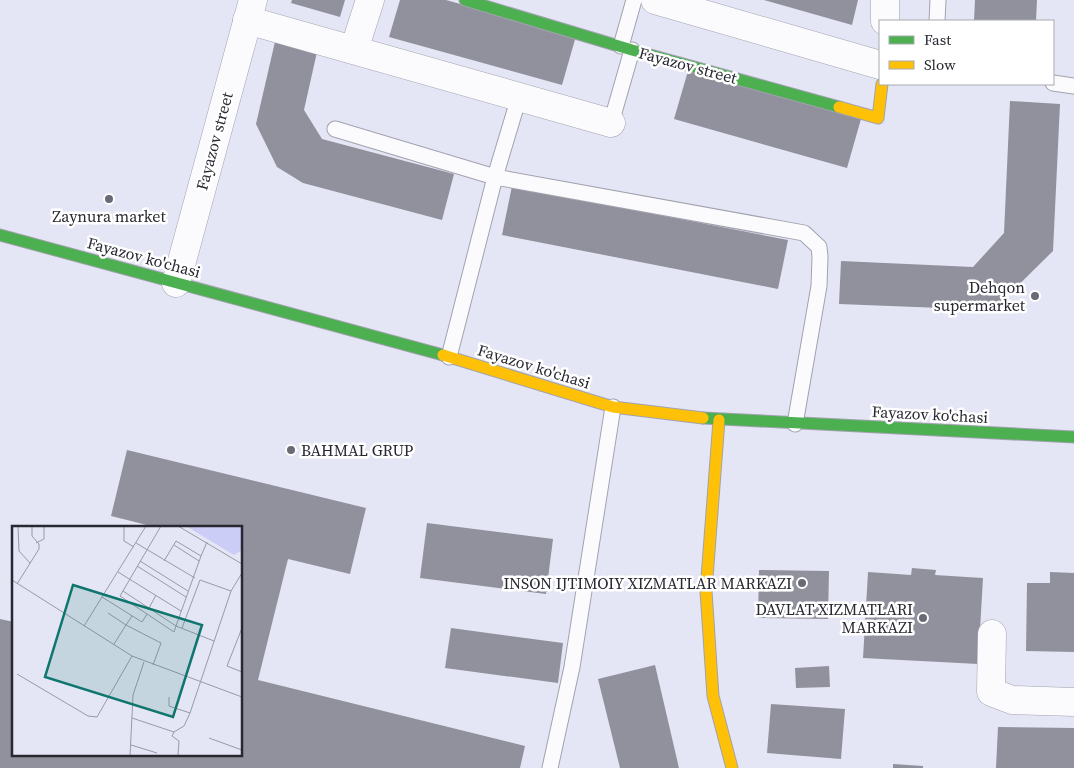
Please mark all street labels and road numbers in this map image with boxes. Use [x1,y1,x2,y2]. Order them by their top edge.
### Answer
street label: Fayazov street [636,41,740,89]
street label: Fayazov street [190,89,238,193]
street label: Fayazov ko'chasi [85,231,203,283]
street label: Fayazov ko'chasi [475,338,593,394]
street label: Fayazov ko'chasi [871,400,989,428]

